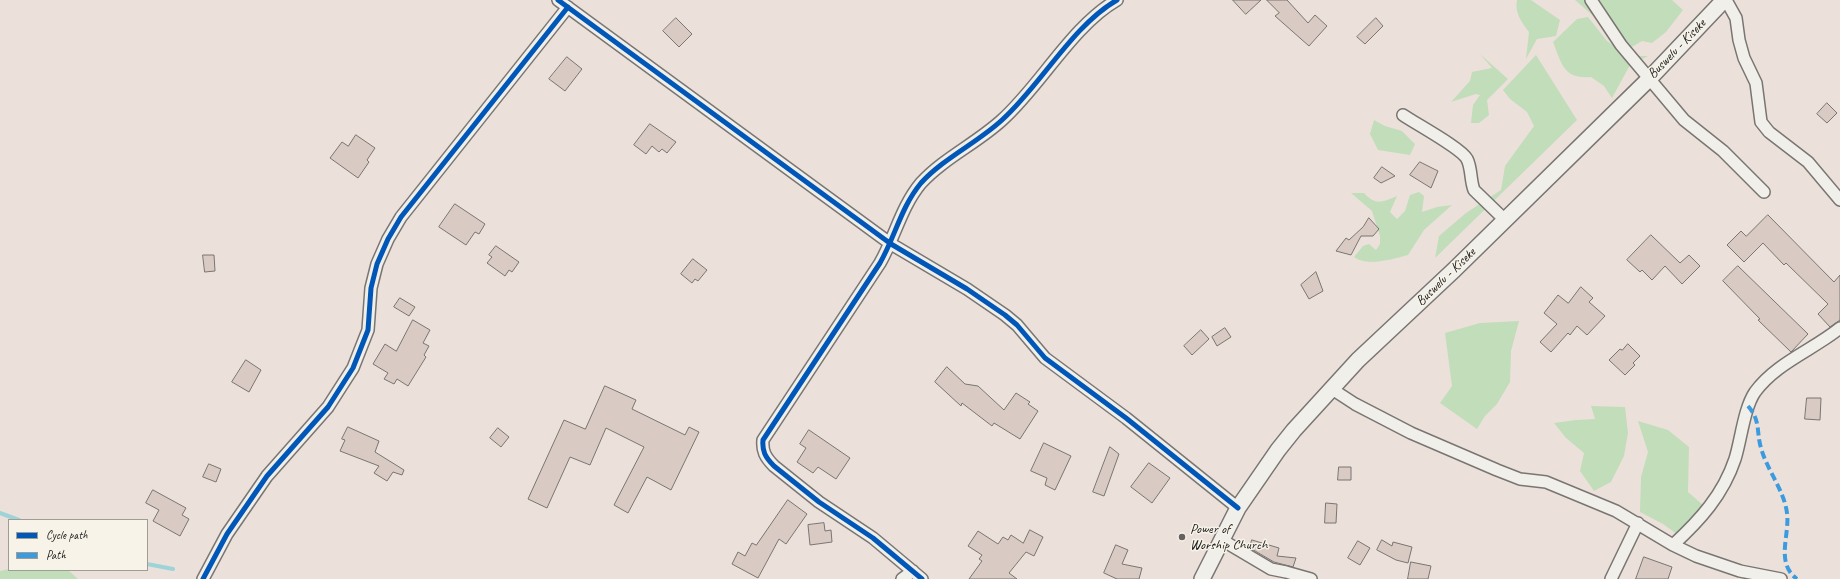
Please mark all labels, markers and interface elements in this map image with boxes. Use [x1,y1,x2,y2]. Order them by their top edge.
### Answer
street label: Buswelu - Kiseke [1644,16,1710,82]
street label: Buswelu - Kiseke [1413,244,1479,310]
legend [8,519,148,571]
place label: Power of Worship Church [1190,521,1268,554]
text: Cycle path [46,527,88,543]
marker: Power of Worship Church [1177,532,1187,542]
text: Path [46,547,66,563]

